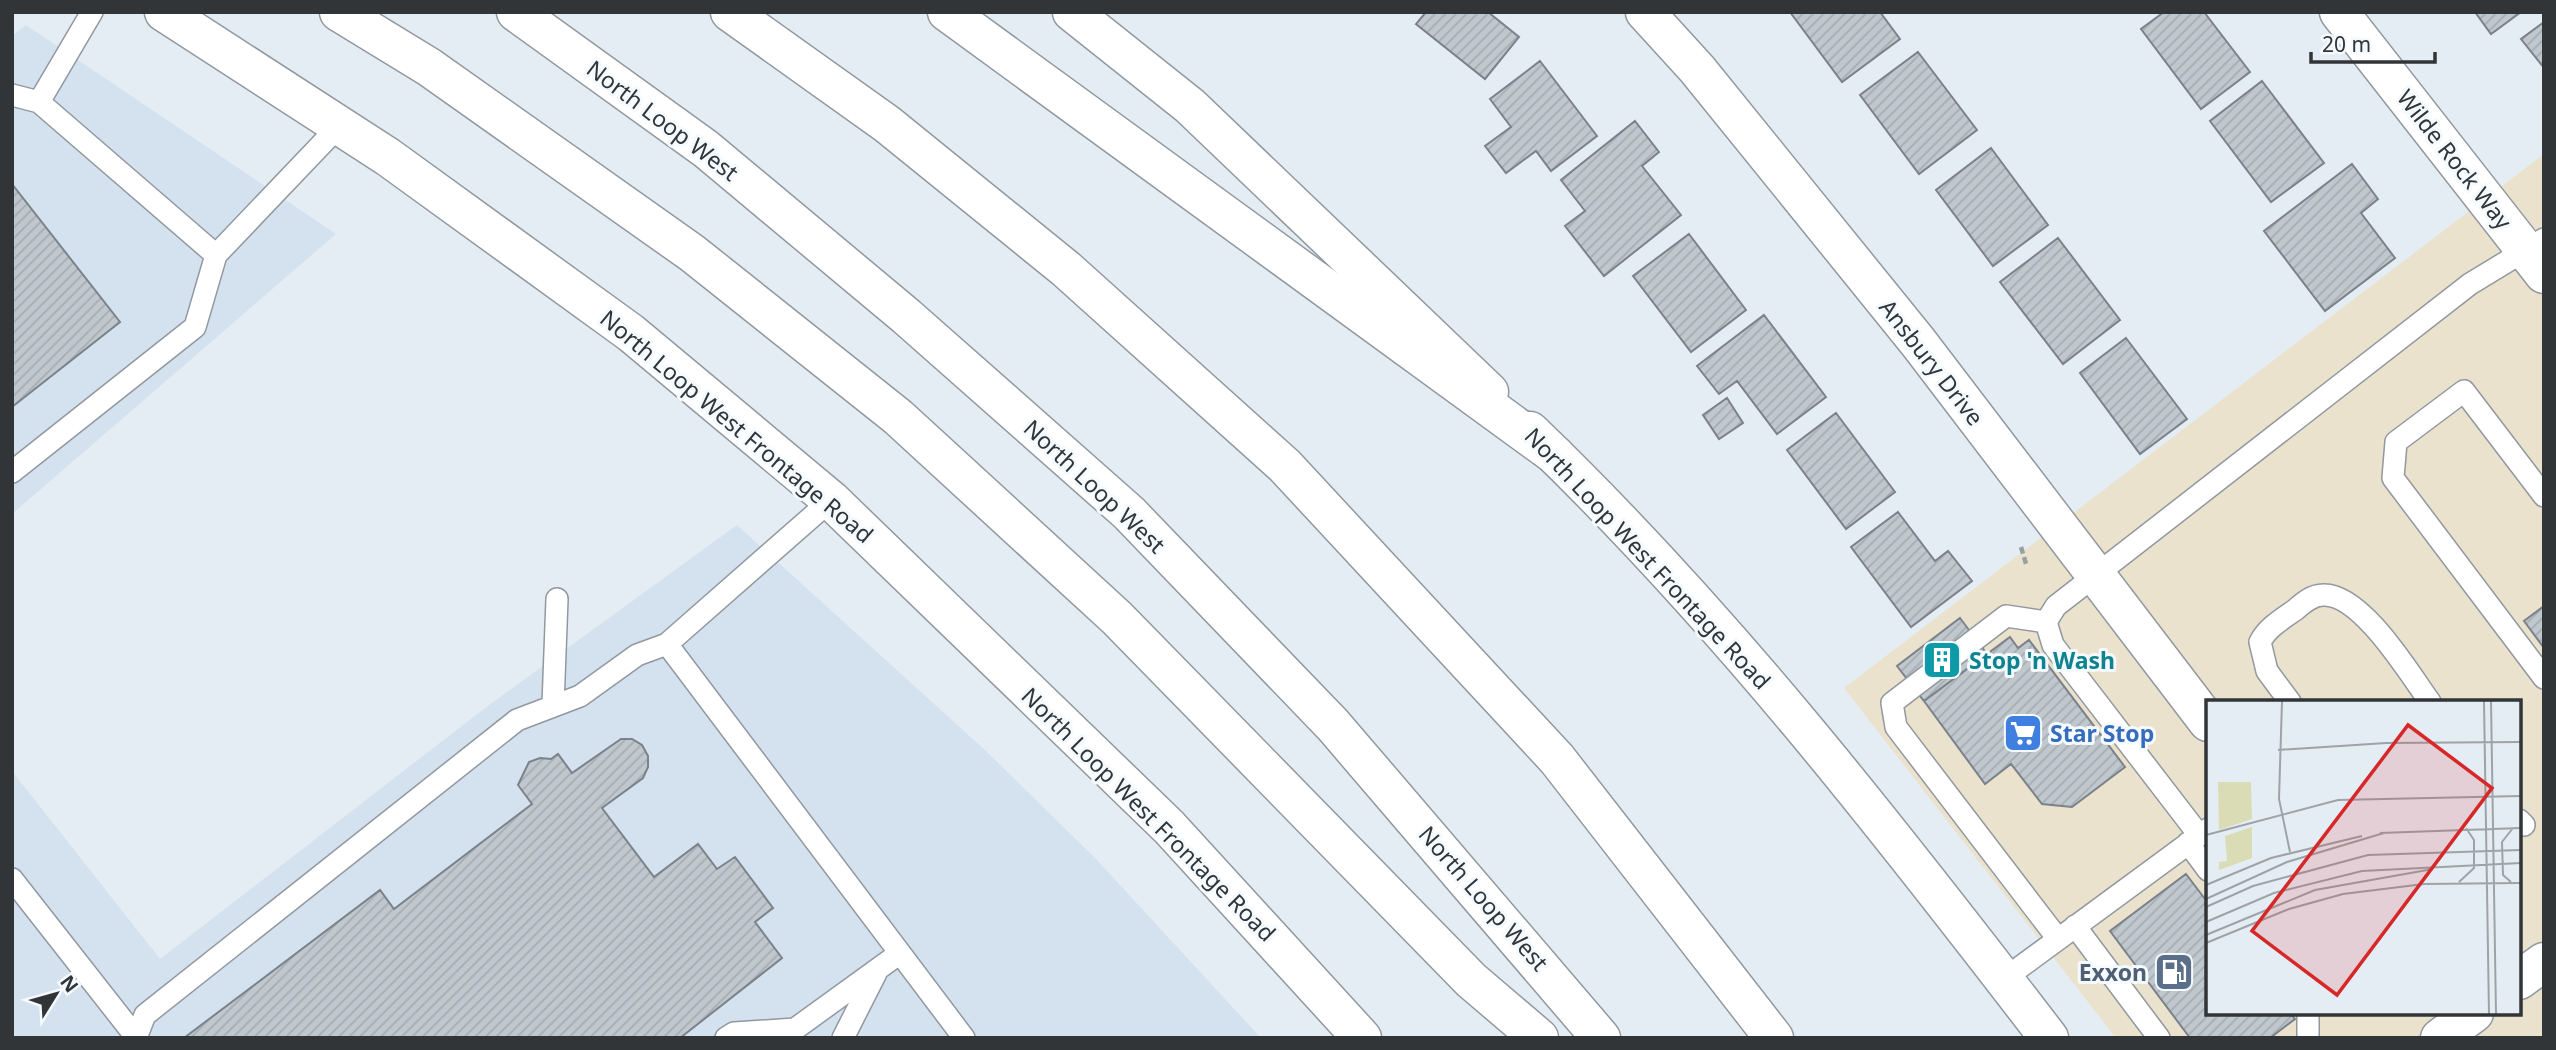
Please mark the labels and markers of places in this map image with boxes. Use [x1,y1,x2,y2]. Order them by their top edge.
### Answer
building icon: Stop 'n Wash [1921,639,1963,681]
place label: Stop 'n Wash [1969,644,2115,676]
supermarket icon: Star Stop [2002,712,2044,754]
place label: Star Stop [2050,717,2154,749]
fuel station icon: Exxon [2153,951,2195,993]
place label: Exxon [2079,956,2147,988]

